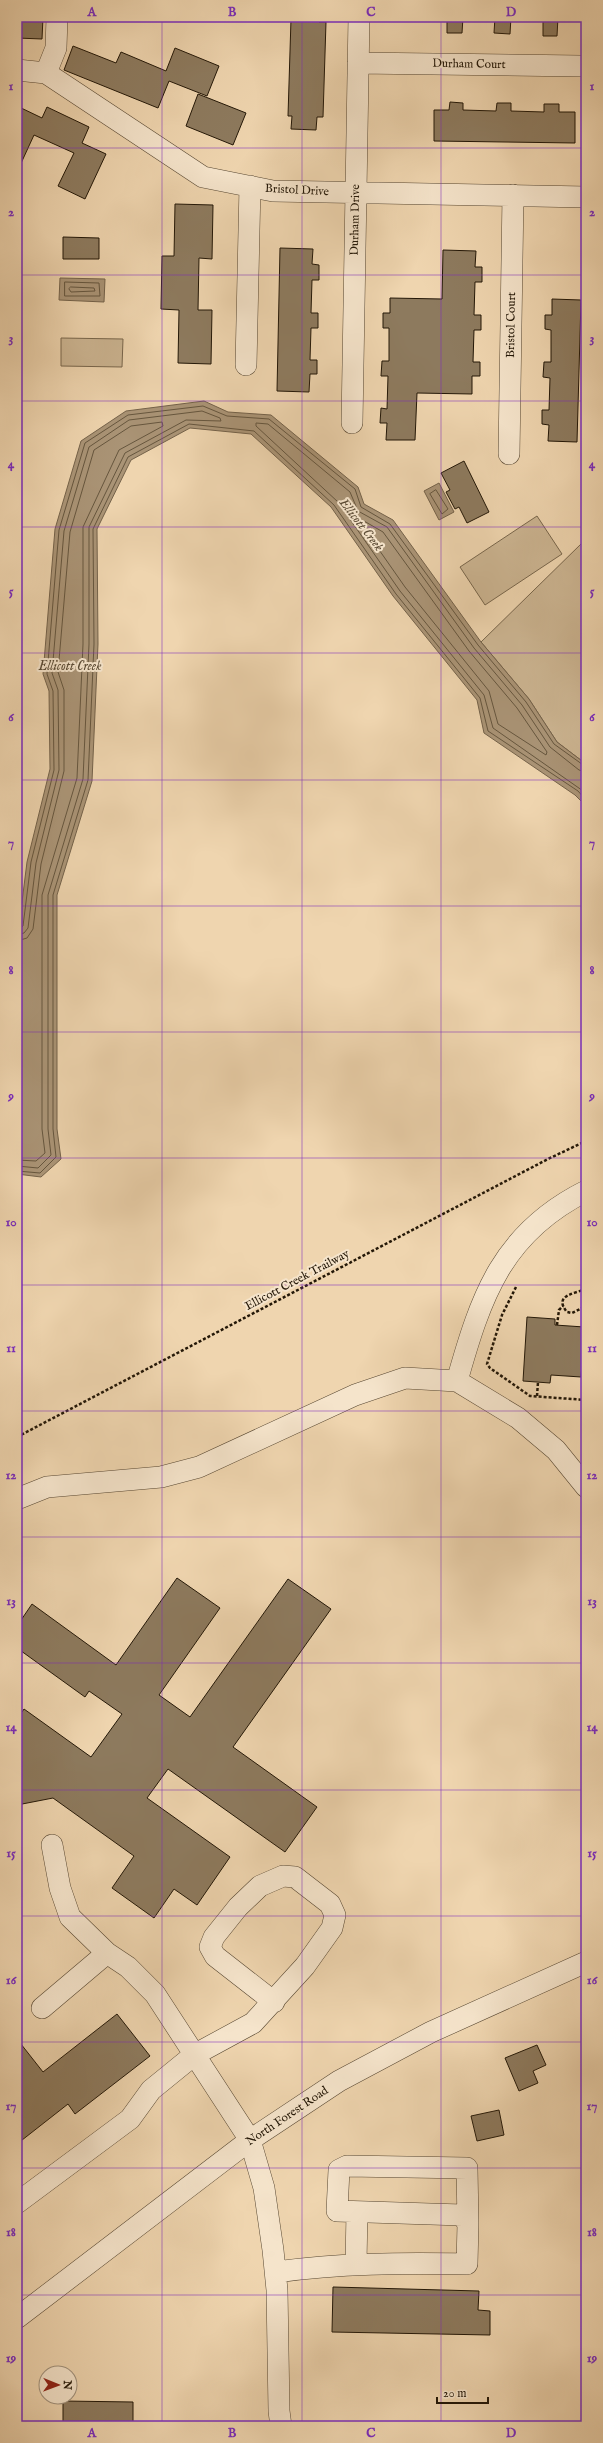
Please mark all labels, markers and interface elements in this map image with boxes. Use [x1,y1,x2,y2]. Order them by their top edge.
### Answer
text: A [87,4,98,21]
text: B [228,4,237,21]
text: C [366,4,376,21]
text: D [506,4,517,21]
street label: Durham Court [432,56,506,72]
text: 1 [9,78,14,95]
text: 1 [590,78,595,95]
street label: Bristol Drive [265,181,330,199]
street label: Durham Drive [347,184,363,256]
text: 2 [8,204,14,221]
text: 2 [589,204,595,221]
street label: Bristol Court [503,292,519,358]
text: 3 [9,330,14,347]
text: 3 [590,330,595,347]
text: 4 [8,456,15,473]
text: 4 [589,456,596,473]
water label: Ellicott Creek [334,494,388,556]
text: 5 [9,583,14,600]
text: 5 [590,583,595,600]
water label: Ellicott Creek [38,658,102,675]
text: 6 [8,709,14,726]
text: 6 [589,709,595,726]
text: 7 [8,835,14,852]
text: 7 [589,835,595,852]
text: 8 [8,962,14,979]
text: 8 [589,962,595,979]
text: 9 [7,1088,14,1105]
text: 9 [588,1088,595,1105]
text: 10 [5,1214,17,1231]
text: 10 [586,1214,598,1231]
street label: Ellicott Creek Trailway [242,1246,352,1314]
text: 11 [6,1340,16,1357]
text: 11 [587,1340,597,1357]
text: 12 [6,1467,16,1484]
text: 12 [587,1467,597,1484]
text: 13 [6,1593,16,1610]
text: 13 [587,1593,597,1610]
text: 14 [5,1719,17,1736]
text: 14 [586,1719,598,1736]
text: 15 [6,1845,16,1862]
text: 15 [587,1845,597,1862]
text: 16 [6,1972,17,1989]
text: 16 [587,1972,598,1989]
street label: North Forest Road [243,2083,331,2149]
text: 17 [6,2098,16,2115]
text: 17 [587,2098,597,2115]
text: 18 [6,2224,16,2241]
text: 18 [587,2224,597,2241]
text: 19 [6,2350,17,2367]
text: 19 [587,2350,598,2367]
north arrow [38,2365,78,2405]
text: N [60,2379,74,2391]
scale bar [437,2379,488,2405]
text: 20 m [443,2386,466,2401]
text: A [87,2425,98,2442]
text: B [228,2425,237,2442]
text: C [366,2425,376,2442]
text: D [506,2425,517,2442]

